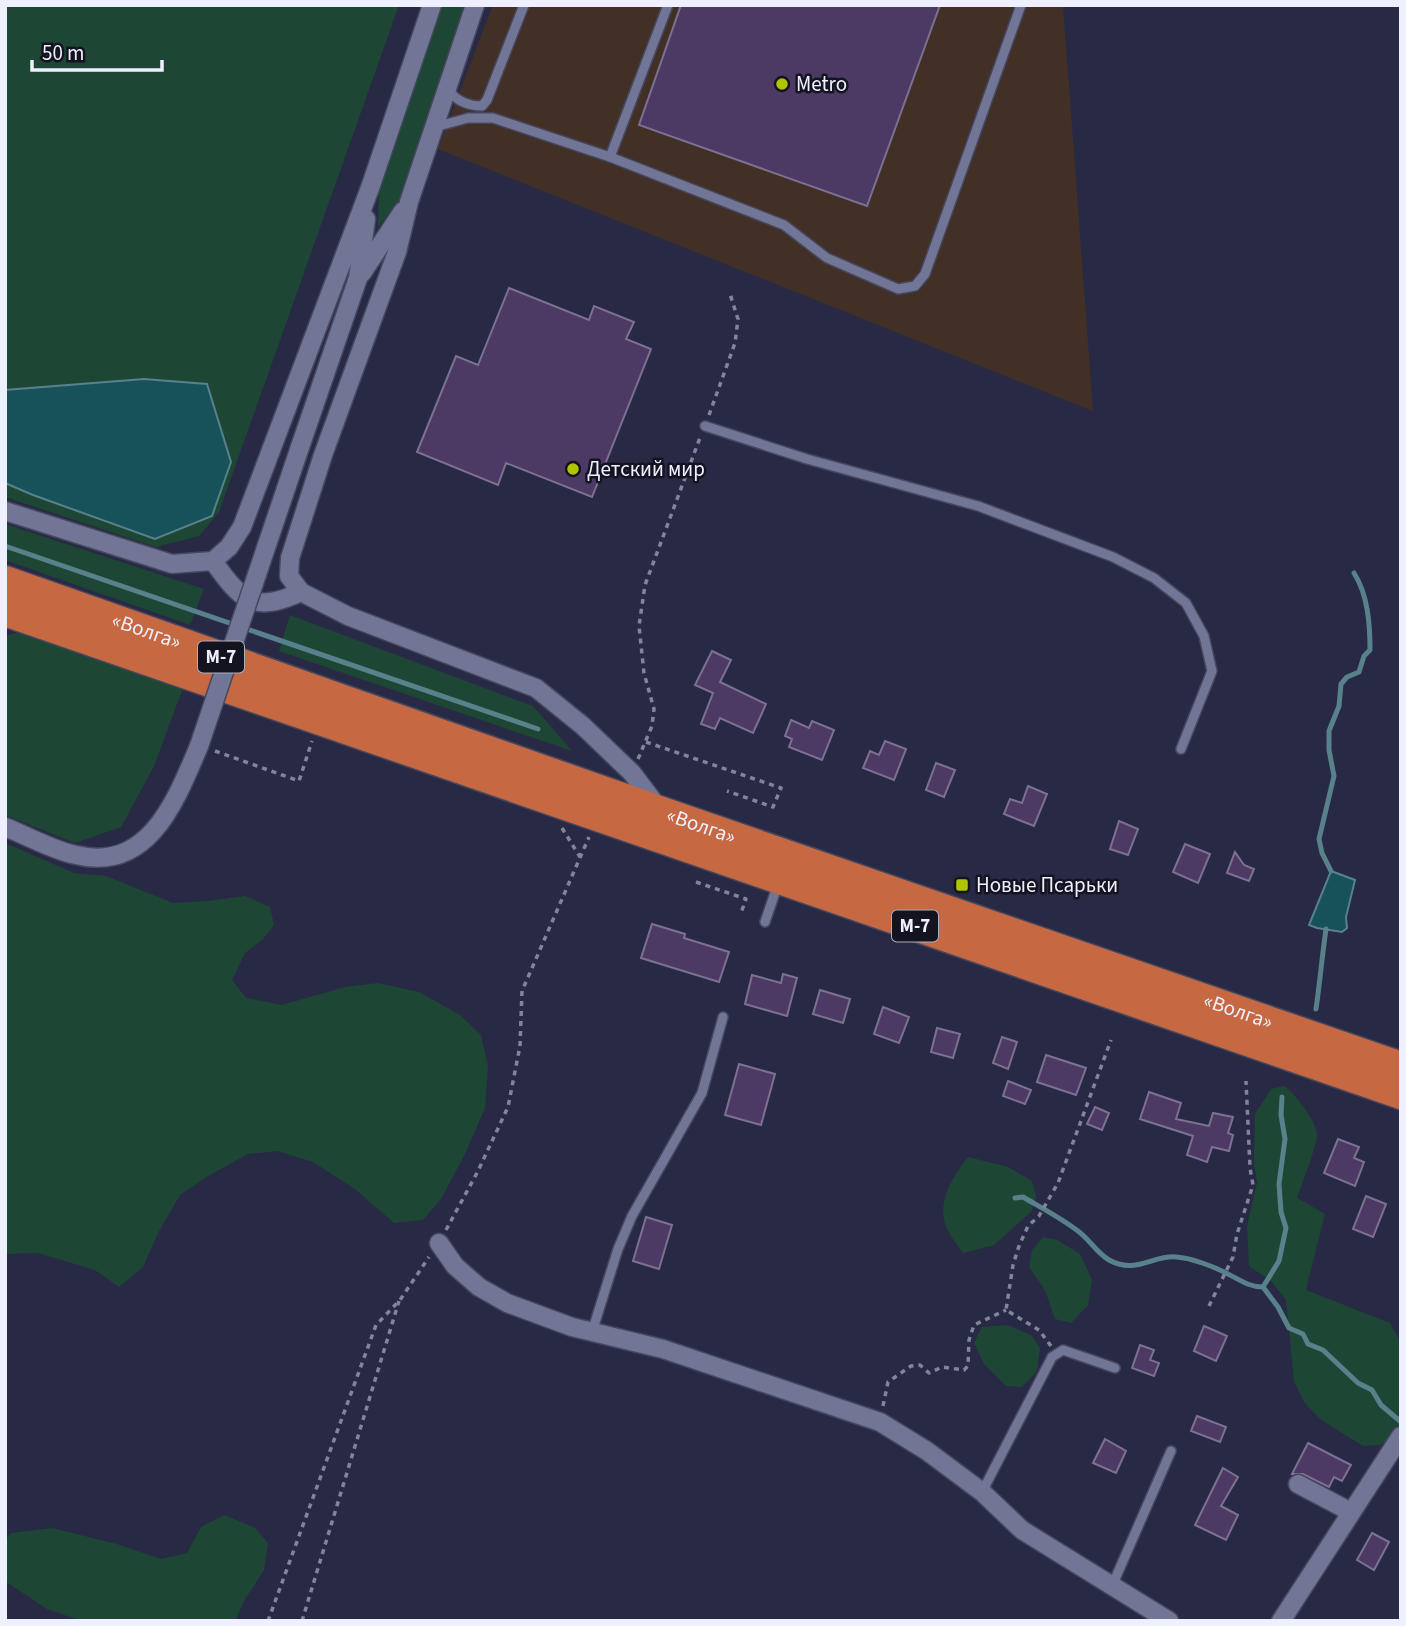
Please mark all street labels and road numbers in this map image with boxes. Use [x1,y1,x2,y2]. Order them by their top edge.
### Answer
street label: «Волга» [108,605,185,657]
road number: М-7 [198,642,244,672]
street label: «Волга» [663,800,740,851]
road number: М-7 [892,910,938,942]
street label: «Волга» [1200,985,1277,1037]

